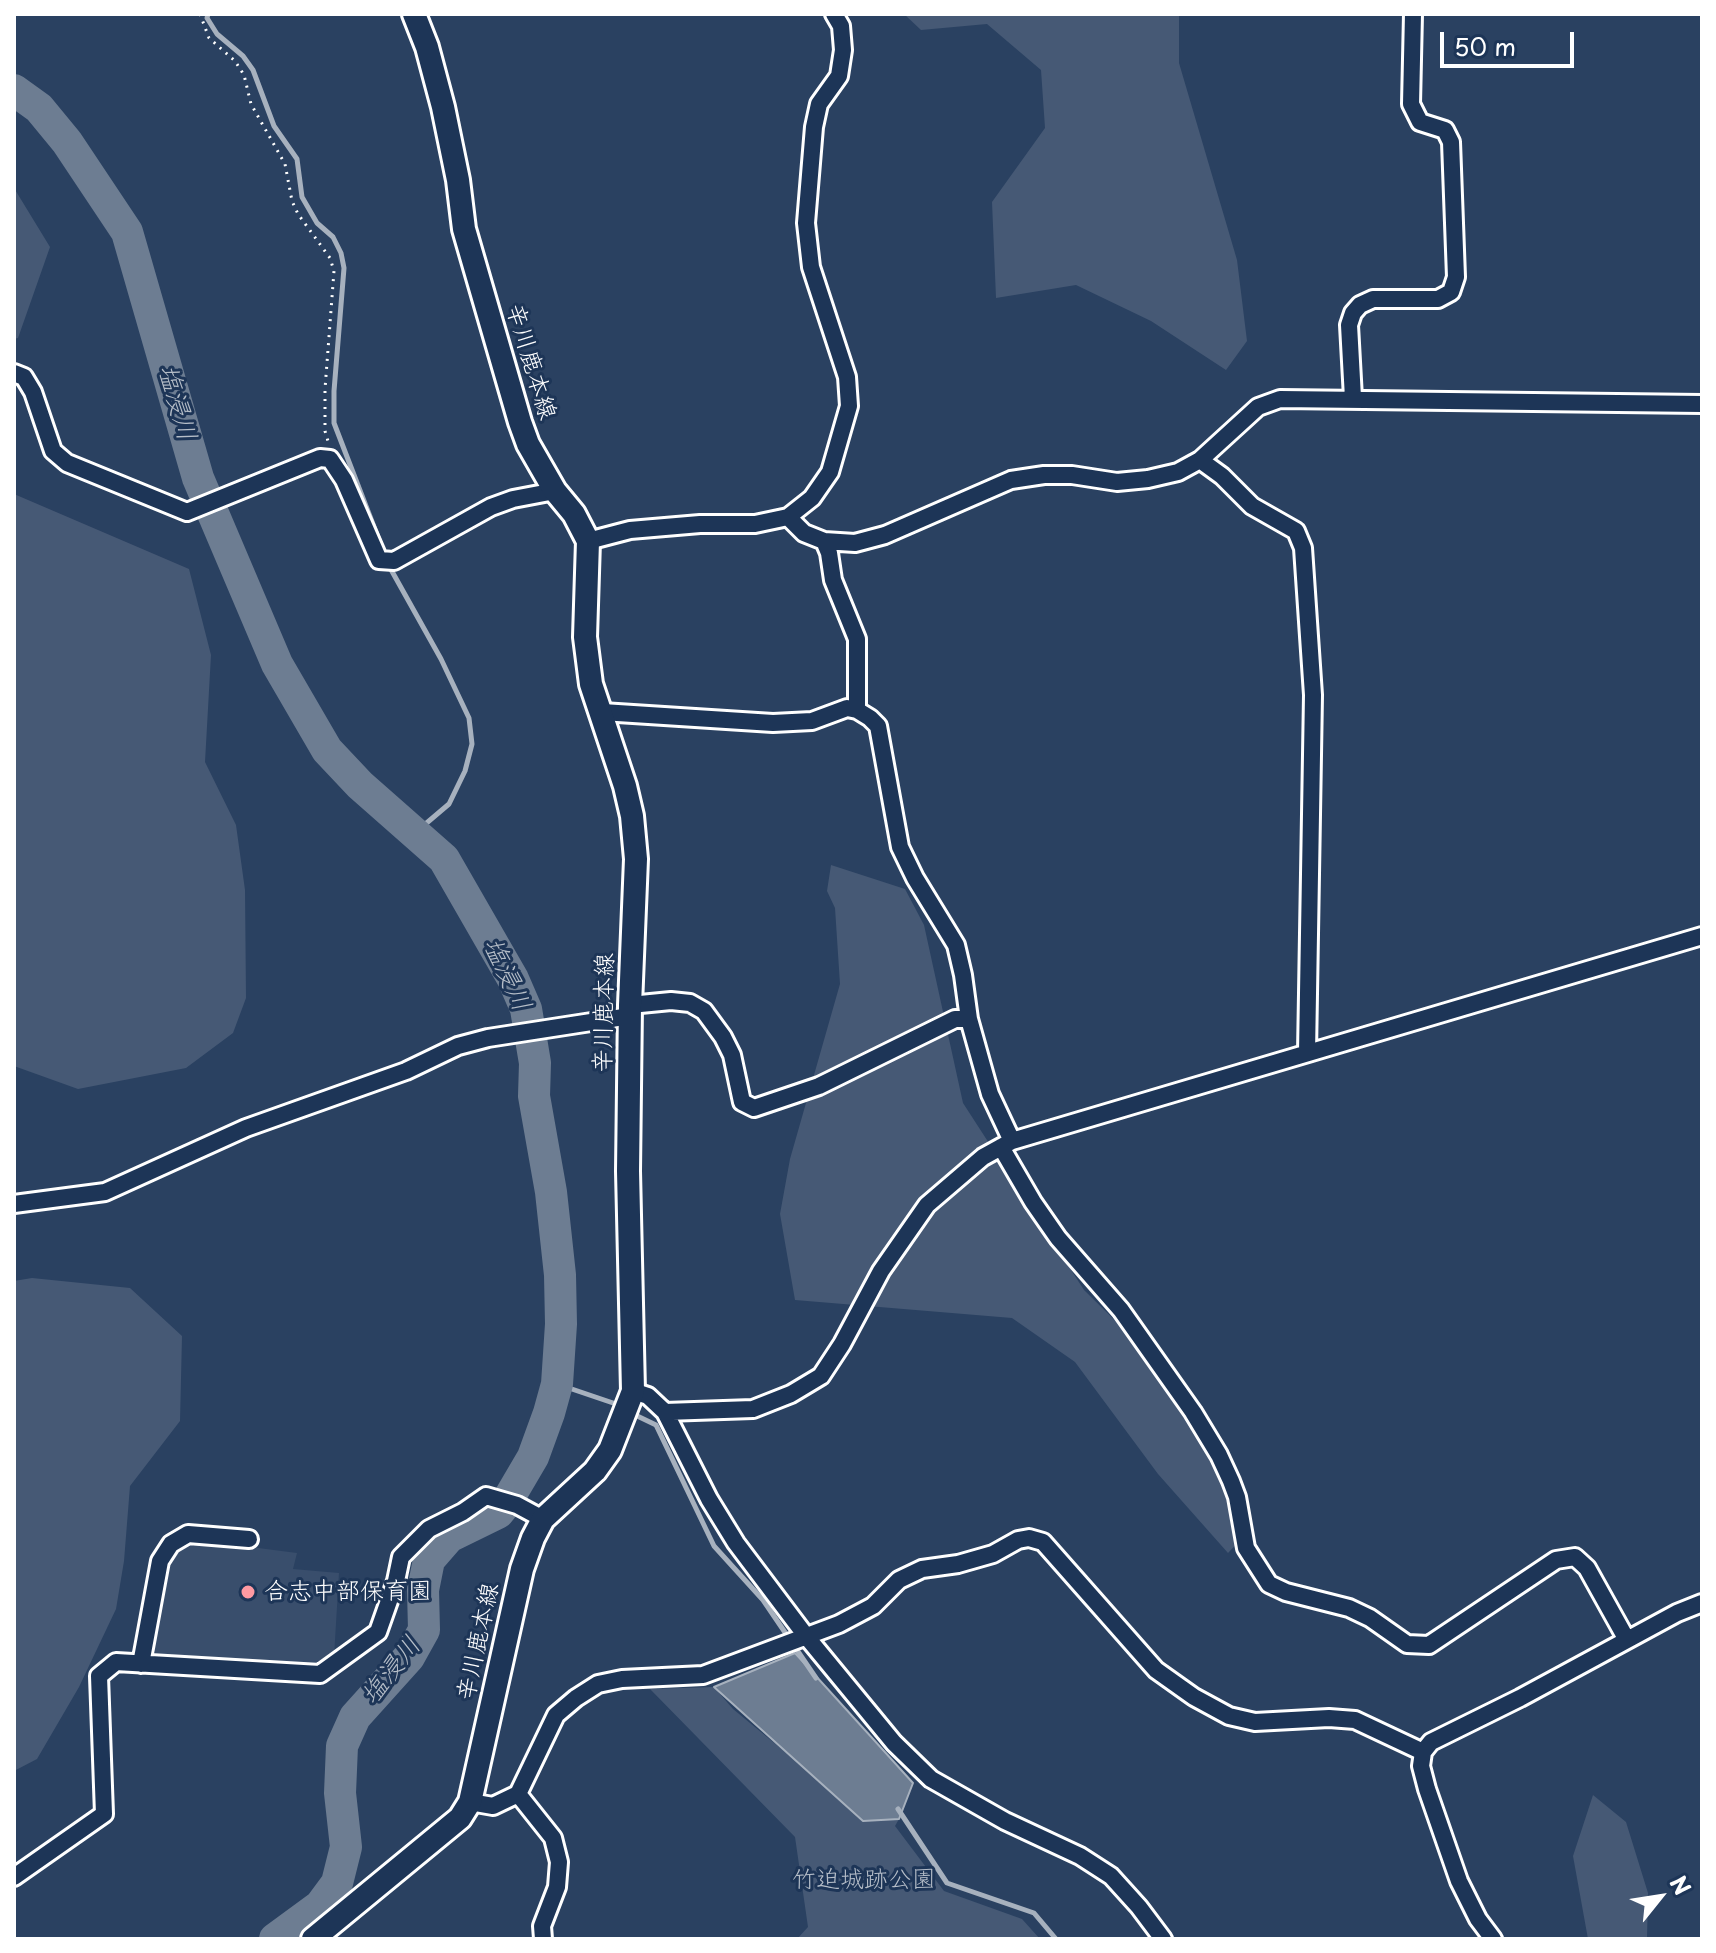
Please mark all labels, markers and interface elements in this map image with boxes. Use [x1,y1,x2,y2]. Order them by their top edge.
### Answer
scale bar [1444,16,1578,66]
text: 50 m [1454,28,1516,64]
street label: 辛川鹿本線 [499,300,561,424]
water label: 塩浸川 [150,361,202,445]
water label: 塩浸川 [475,933,537,1017]
street label: 辛川鹿本線 [590,953,620,1073]
place label: 合志中部保育園 [264,1578,432,1606]
street label: 辛川鹿本線 [452,1580,506,1704]
marker: 合志中部保育園 [239,1583,257,1601]
water label: 塩浸川 [356,1631,428,1711]
north arrow [1620,1857,1700,1937]
park label: 竹迫城跡公園 [792,1866,936,1894]
text: N [1663,1869,1700,1901]

